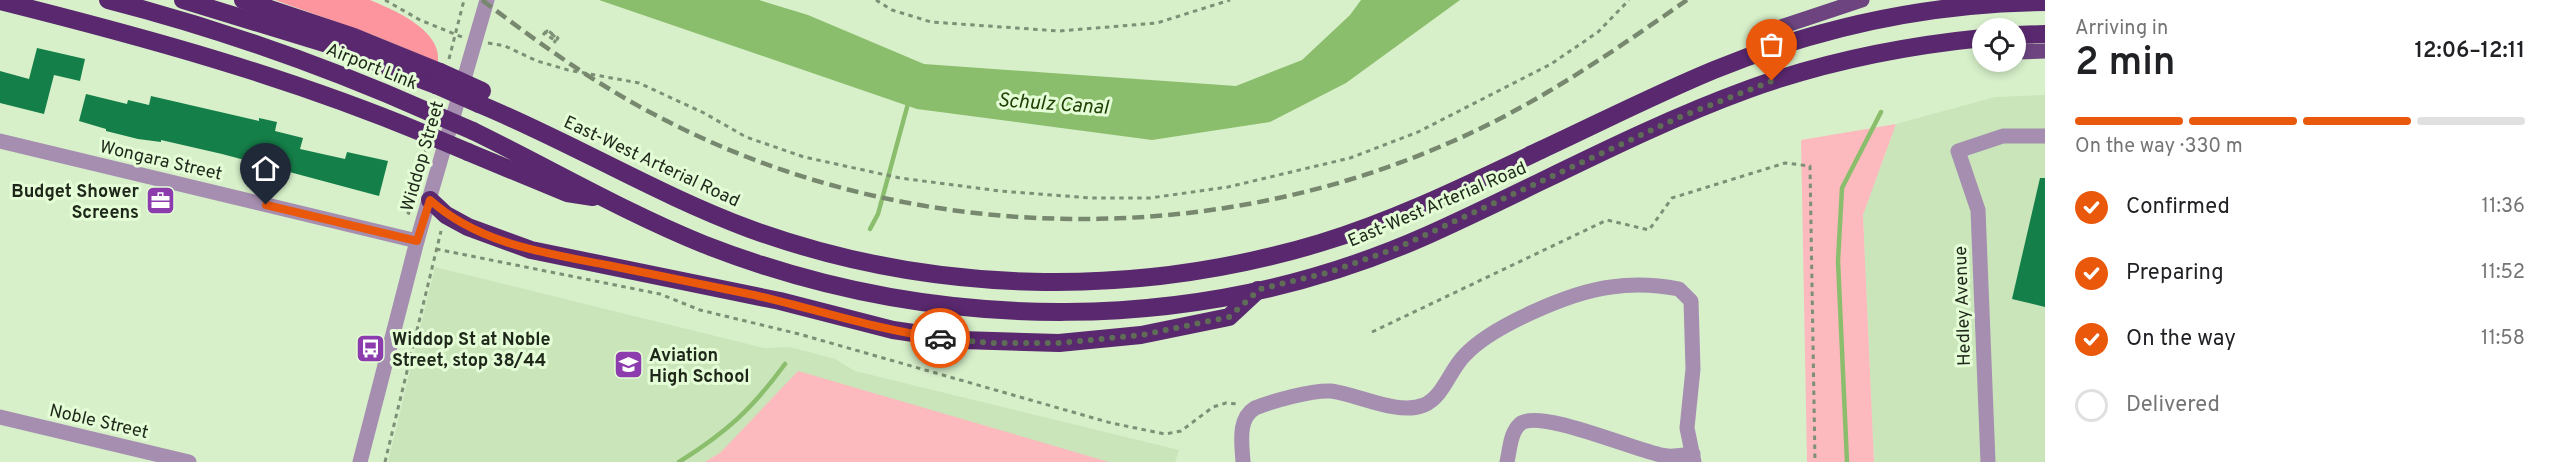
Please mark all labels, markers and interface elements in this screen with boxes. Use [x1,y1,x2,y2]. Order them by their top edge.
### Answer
text: Arriving in [2075,16,2168,42]
map controls [1972,18,2026,72]
button: locate [1972,18,2026,72]
pin [1746,19,1797,81]
icon: bag [1755,28,1788,61]
text: 12:06–12:11 [2414,38,2525,65]
street label: Airport Link [322,39,421,96]
text: 2 min [2075,40,2176,89]
water label: Schulz Canal [997,88,1110,122]
street label: Widdop Street [397,99,450,214]
street label: East-West Arterial Road [560,111,743,213]
text: On the way · 330 m [2075,134,2243,160]
street label: Wongara Street [97,136,224,187]
pin [240,143,291,205]
icon: home [249,152,282,185]
street label: East-West Arterial Road [1345,157,1530,253]
place label: Budget Shower Screens [11,181,140,225]
office icon: Budget Shower Screens [144,185,176,217]
icon: check [2075,191,2108,224]
text: Confirmed [2126,194,2230,221]
text: 11:36 [2482,194,2525,220]
street label: Hedley Avenue [1950,246,1977,366]
icon: check [2075,257,2108,290]
text: Preparing [2126,260,2224,287]
text: 11:52 [2481,260,2525,286]
courier [910,308,970,368]
icon: car [924,322,957,355]
icon: check [2075,323,2108,356]
text: On the way [2126,326,2236,353]
text: 11:58 [2481,326,2525,352]
place label: Widdop St at Noble Street, stop 38/44 [392,329,551,373]
bus stop icon: Widdop St at Noble Street, stop 38/44 [355,333,387,365]
place label: Aviation High School [649,345,750,389]
school or university icon: Aviation High School [612,349,644,381]
text: Delivered [2126,392,2220,419]
street label: Noble Street [47,400,151,445]

